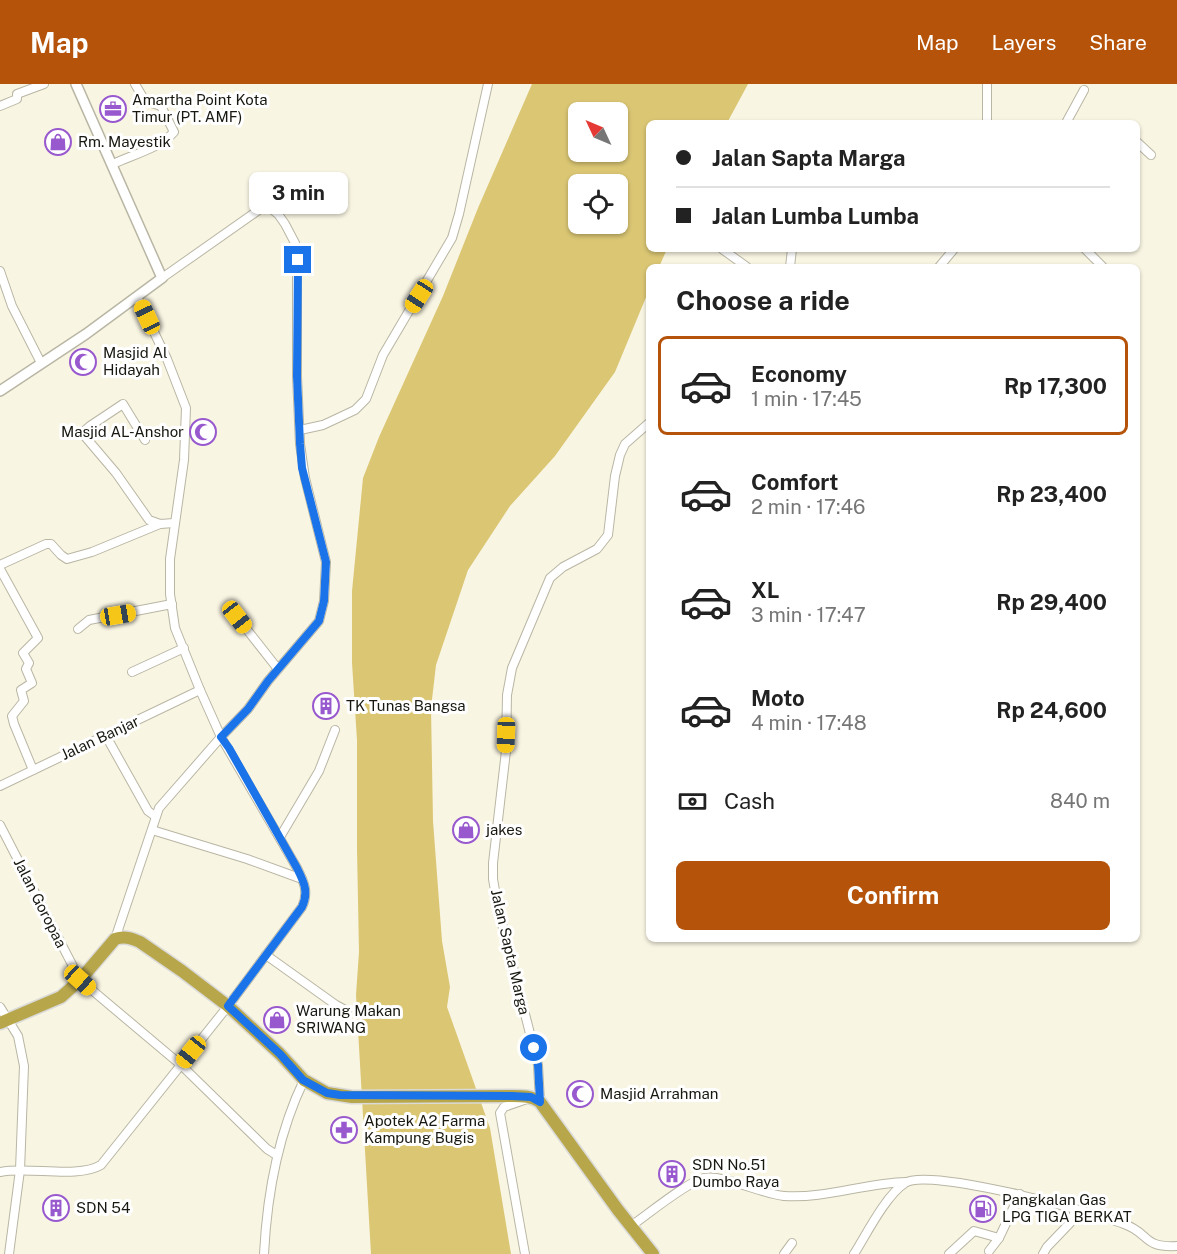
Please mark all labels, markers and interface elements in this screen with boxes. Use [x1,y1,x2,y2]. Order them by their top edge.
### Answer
text: Map [30,26,89,59]
text: Map [916,30,959,55]
text: Layers [992,30,1056,55]
text: Share [1089,30,1147,55]
place label: Amartha Point Kota Timur (PT. AMF) [132,91,267,125]
office icon: Amartha Point Kota Timur (PT. AMF) [98,94,128,124]
north arrow [568,102,628,162]
map controls [568,102,628,234]
shop icon: Rm. Mayestik [43,127,73,157]
place label: Rm. Mayestik [78,133,171,150]
text: Jalan Sapta Marga [712,145,905,171]
callout: 3 min [248,173,348,215]
button: locate [568,174,628,234]
text: 3 min [272,181,325,205]
text: Jalan Lumba Lumba [712,203,919,229]
route end [284,246,311,273]
car [402,276,436,316]
text: Choose a ride [676,284,850,316]
car [131,297,163,337]
place label: Masjid Al Hidayah [103,344,168,378]
mosque icon: Masjid Al Hidayah [68,347,98,377]
icon: car [679,359,733,413]
text: Economy [751,361,847,387]
text: Rp 17,300 [1004,373,1107,399]
text: 1 min · 17:45 [751,387,862,411]
mosque icon: Masjid AL-Anshor [188,417,218,447]
place label: Masjid AL-Anshor [61,423,184,440]
icon: car [679,467,733,521]
text: Comfort [751,469,838,495]
text: Rp 23,400 [996,481,1107,507]
text: 2 min · 17:46 [751,495,865,519]
icon: car [679,575,733,629]
text: XL [751,577,779,603]
text: Rp 29,400 [996,589,1107,615]
car [219,597,255,637]
car [99,603,137,627]
text: 3 min · 17:47 [751,603,866,627]
icon: car [679,683,733,737]
text: Moto [751,685,805,711]
building icon: TK Tunas Bangsa [311,691,341,721]
place label: TK Tunas Bangsa [346,697,466,714]
text: Rp 24,600 [996,697,1107,723]
text: 4 min · 17:48 [751,711,867,735]
street label: Jalan Banjar [58,712,142,763]
car [496,717,516,753]
icon: cash [676,785,709,818]
text: Cash [724,788,775,814]
text: 840 m [1050,789,1110,813]
shop icon: jakes [451,815,481,845]
place label: jakes [485,821,522,838]
street label: Jalan Goropaa [11,855,70,950]
button: Confirm [676,861,1110,930]
street label: Jalan Sapta Marga [488,887,533,1016]
car [61,961,99,999]
place label: Warung Makan SRIWANG [296,1002,401,1036]
shop icon: Warung Makan SRIWANG [262,1005,292,1035]
car [173,1032,209,1072]
route start [520,1034,547,1061]
mosque icon: Masjid Arrahman [565,1079,595,1109]
place label: Masjid Arrahman [600,1085,718,1102]
place label: Apotek A2 Farma Kampung Bugis [364,1112,485,1146]
pharmacy icon: Apotek A2 Farma Kampung Bugis [329,1115,359,1145]
place label: SDN No.51 Dumbo Raya [692,1156,779,1190]
building icon: SDN No.51 Dumbo Raya [657,1159,687,1189]
place label: Pangkalan Gas LPG TIGA BERKAT [1002,1191,1132,1225]
building icon: SDN 54 [41,1193,71,1223]
fuel station icon: Pangkalan Gas LPG TIGA BERKAT [968,1194,998,1224]
place label: SDN 54 [76,1199,130,1216]

